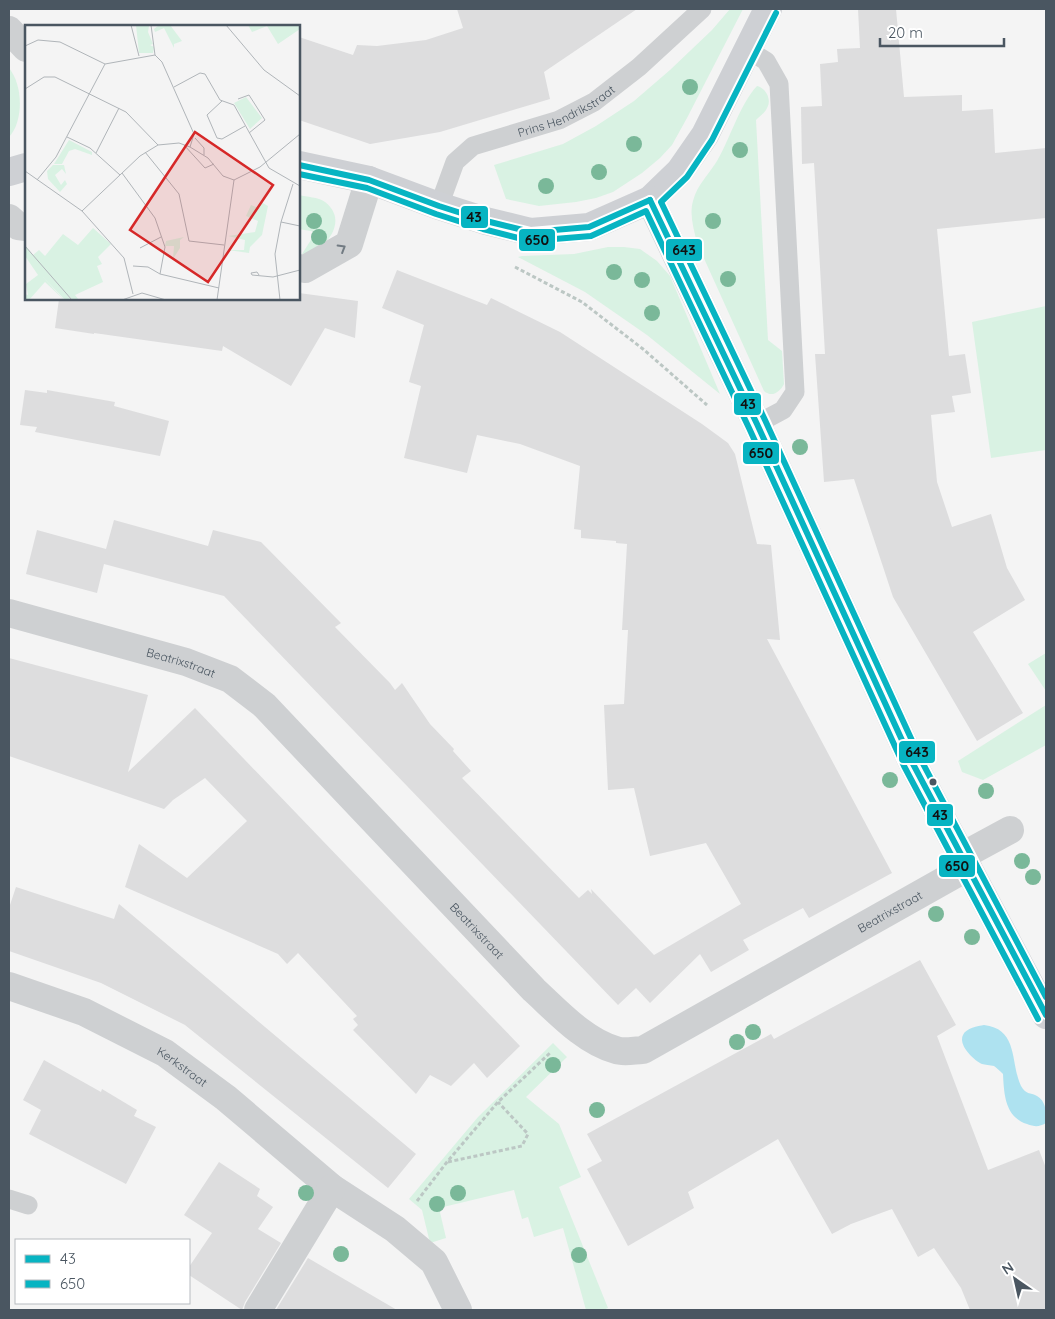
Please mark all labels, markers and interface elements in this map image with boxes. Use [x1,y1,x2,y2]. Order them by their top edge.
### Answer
scale bar [880,15,1004,47]
text: 20 m [888,23,923,42]
inset map [25,25,300,300]
street label: Prins Hendrikstraat [516,81,618,140]
line badge: 43 [460,205,489,229]
text: 43 [466,208,482,226]
line badge: 650 [518,228,556,252]
text: 650 [525,231,550,249]
line badge: 643 [665,238,703,262]
text: 643 [672,241,696,259]
one-way arrow [336,244,345,254]
line badge: 43 [733,392,762,416]
text: 43 [740,395,756,413]
line badge: 650 [742,441,780,465]
text: 650 [749,444,774,462]
street label: Beatrixstraat [145,644,218,680]
line badge: 643 [898,740,936,764]
text: 643 [905,743,929,761]
unlabelled marker [928,777,938,787]
line badge: 43 [926,803,954,827]
text: 43 [932,806,948,824]
line badge: 650 [938,854,976,878]
text: 650 [945,857,970,875]
street label: Beatrixstraat [855,887,925,935]
street label: Beatrixstraat [447,899,508,962]
street label: Kerkstraat [155,1043,211,1089]
legend [15,1239,190,1304]
text: 43 [60,1249,76,1268]
north arrow [990,1254,1040,1304]
text: N [998,1258,1017,1279]
text: 650 [60,1274,85,1293]

